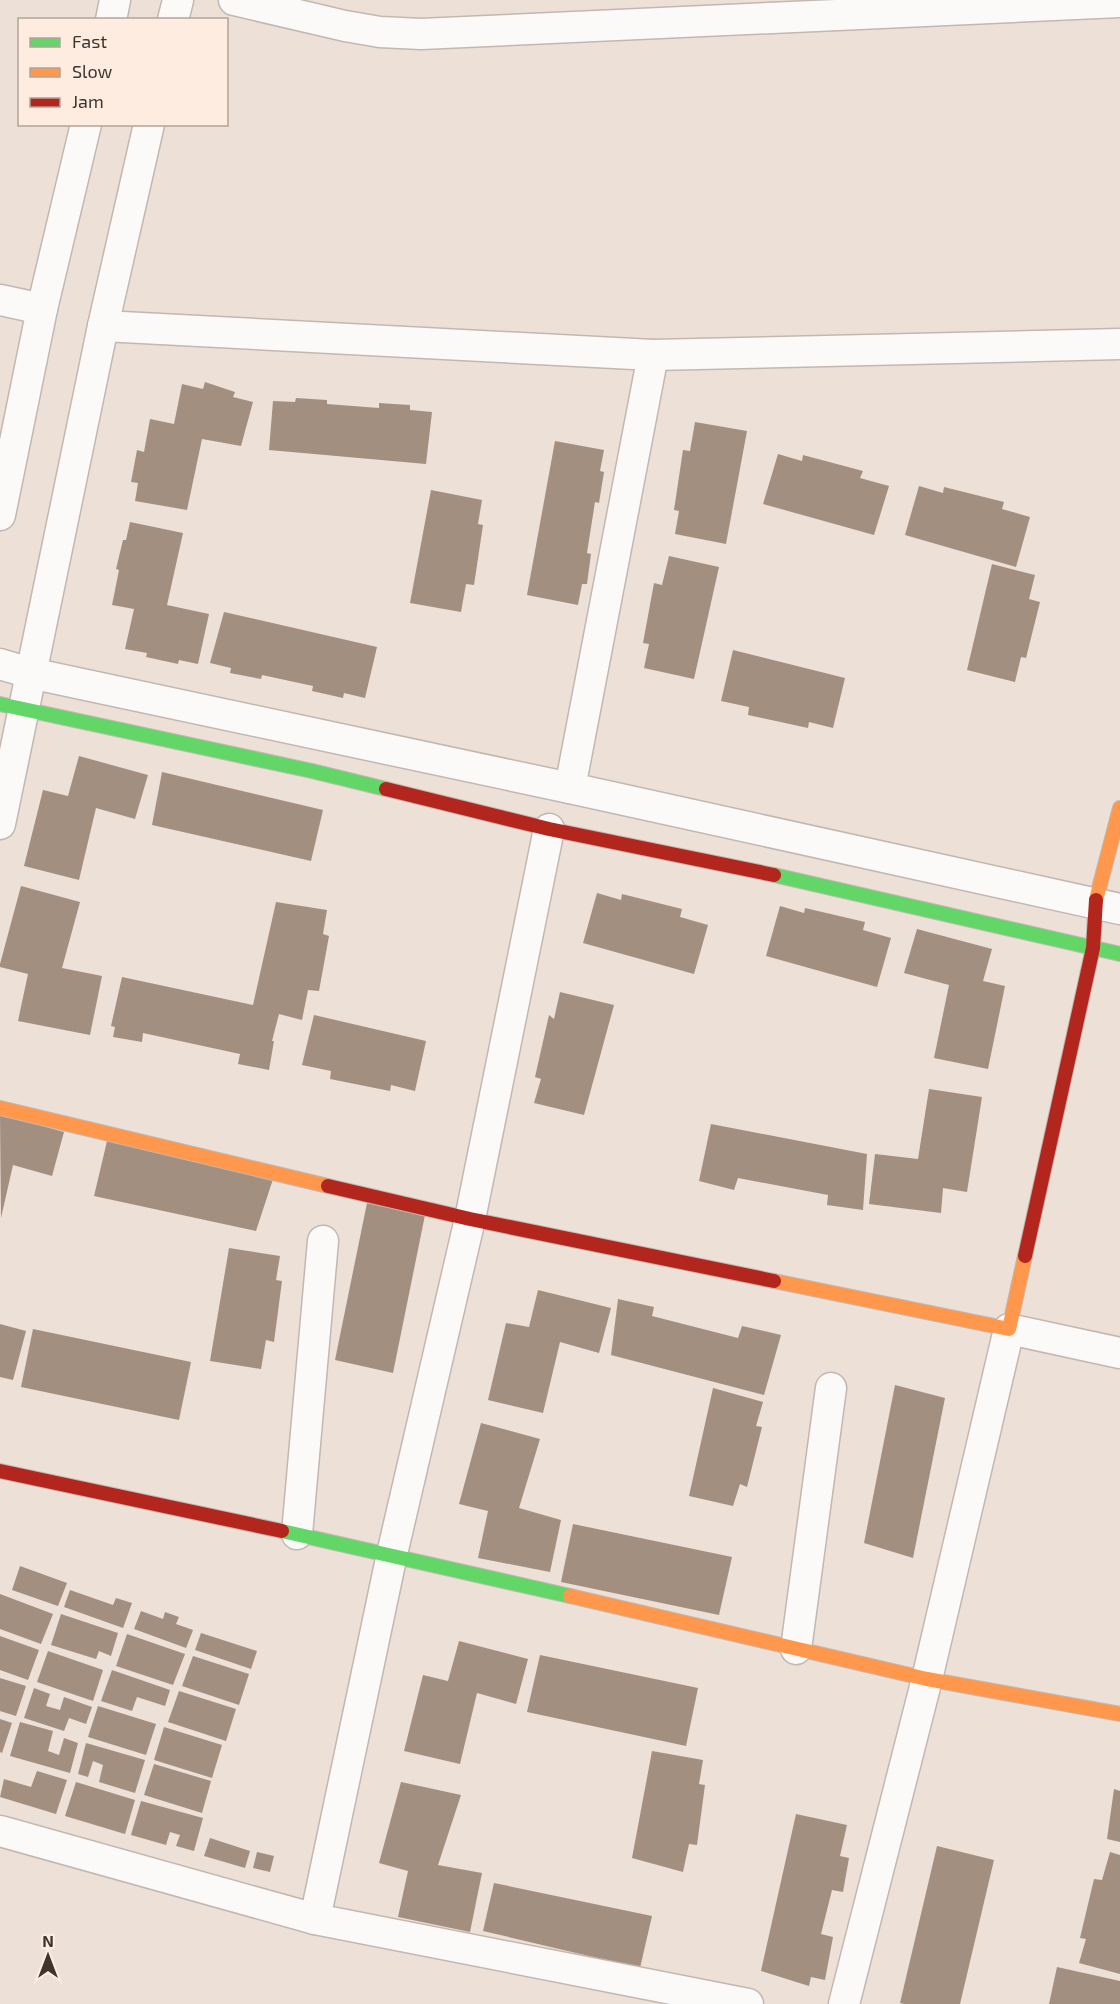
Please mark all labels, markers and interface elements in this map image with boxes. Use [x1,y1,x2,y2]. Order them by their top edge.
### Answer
legend [18,18,228,126]
text: Fast [72,30,107,52]
text: Slow [72,60,113,82]
text: Jam [72,90,104,112]
north arrow [18,1926,78,1986]
text: N [42,1931,54,1950]

